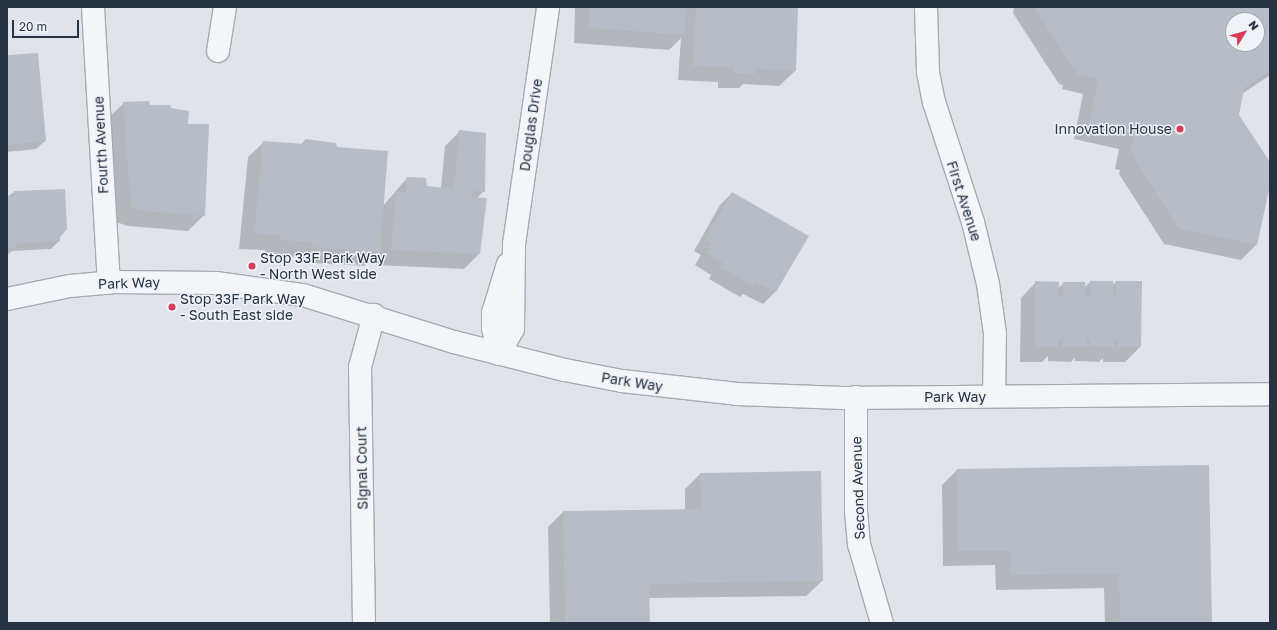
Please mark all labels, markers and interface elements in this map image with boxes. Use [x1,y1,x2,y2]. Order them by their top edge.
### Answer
scale bar [14,12,81,38]
north arrow [1225,12,1265,52]
text: N [1246,18,1262,32]
text: 20 m [19,19,47,34]
street label: Douglas Drive [516,78,546,172]
street label: Fourth Avenue [90,96,112,194]
place label: Innovation House [1054,121,1172,137]
marker: Innovation House [1175,124,1185,134]
street label: First Avenue [943,159,985,243]
place label: Stop 33F Park Way - North West side [260,250,385,282]
marker: Stop 33F Park Way - North West side [247,261,257,271]
street label: Park Way [98,274,160,292]
place label: Stop 33F Park Way - South East side [180,291,305,324]
marker: Stop 33F Park Way - South East side [167,302,177,312]
street label: Park Way [600,369,664,395]
street label: Park Way [924,389,986,405]
street label: Signal Court [353,426,371,510]
street label: Second Avenue [848,436,868,540]

